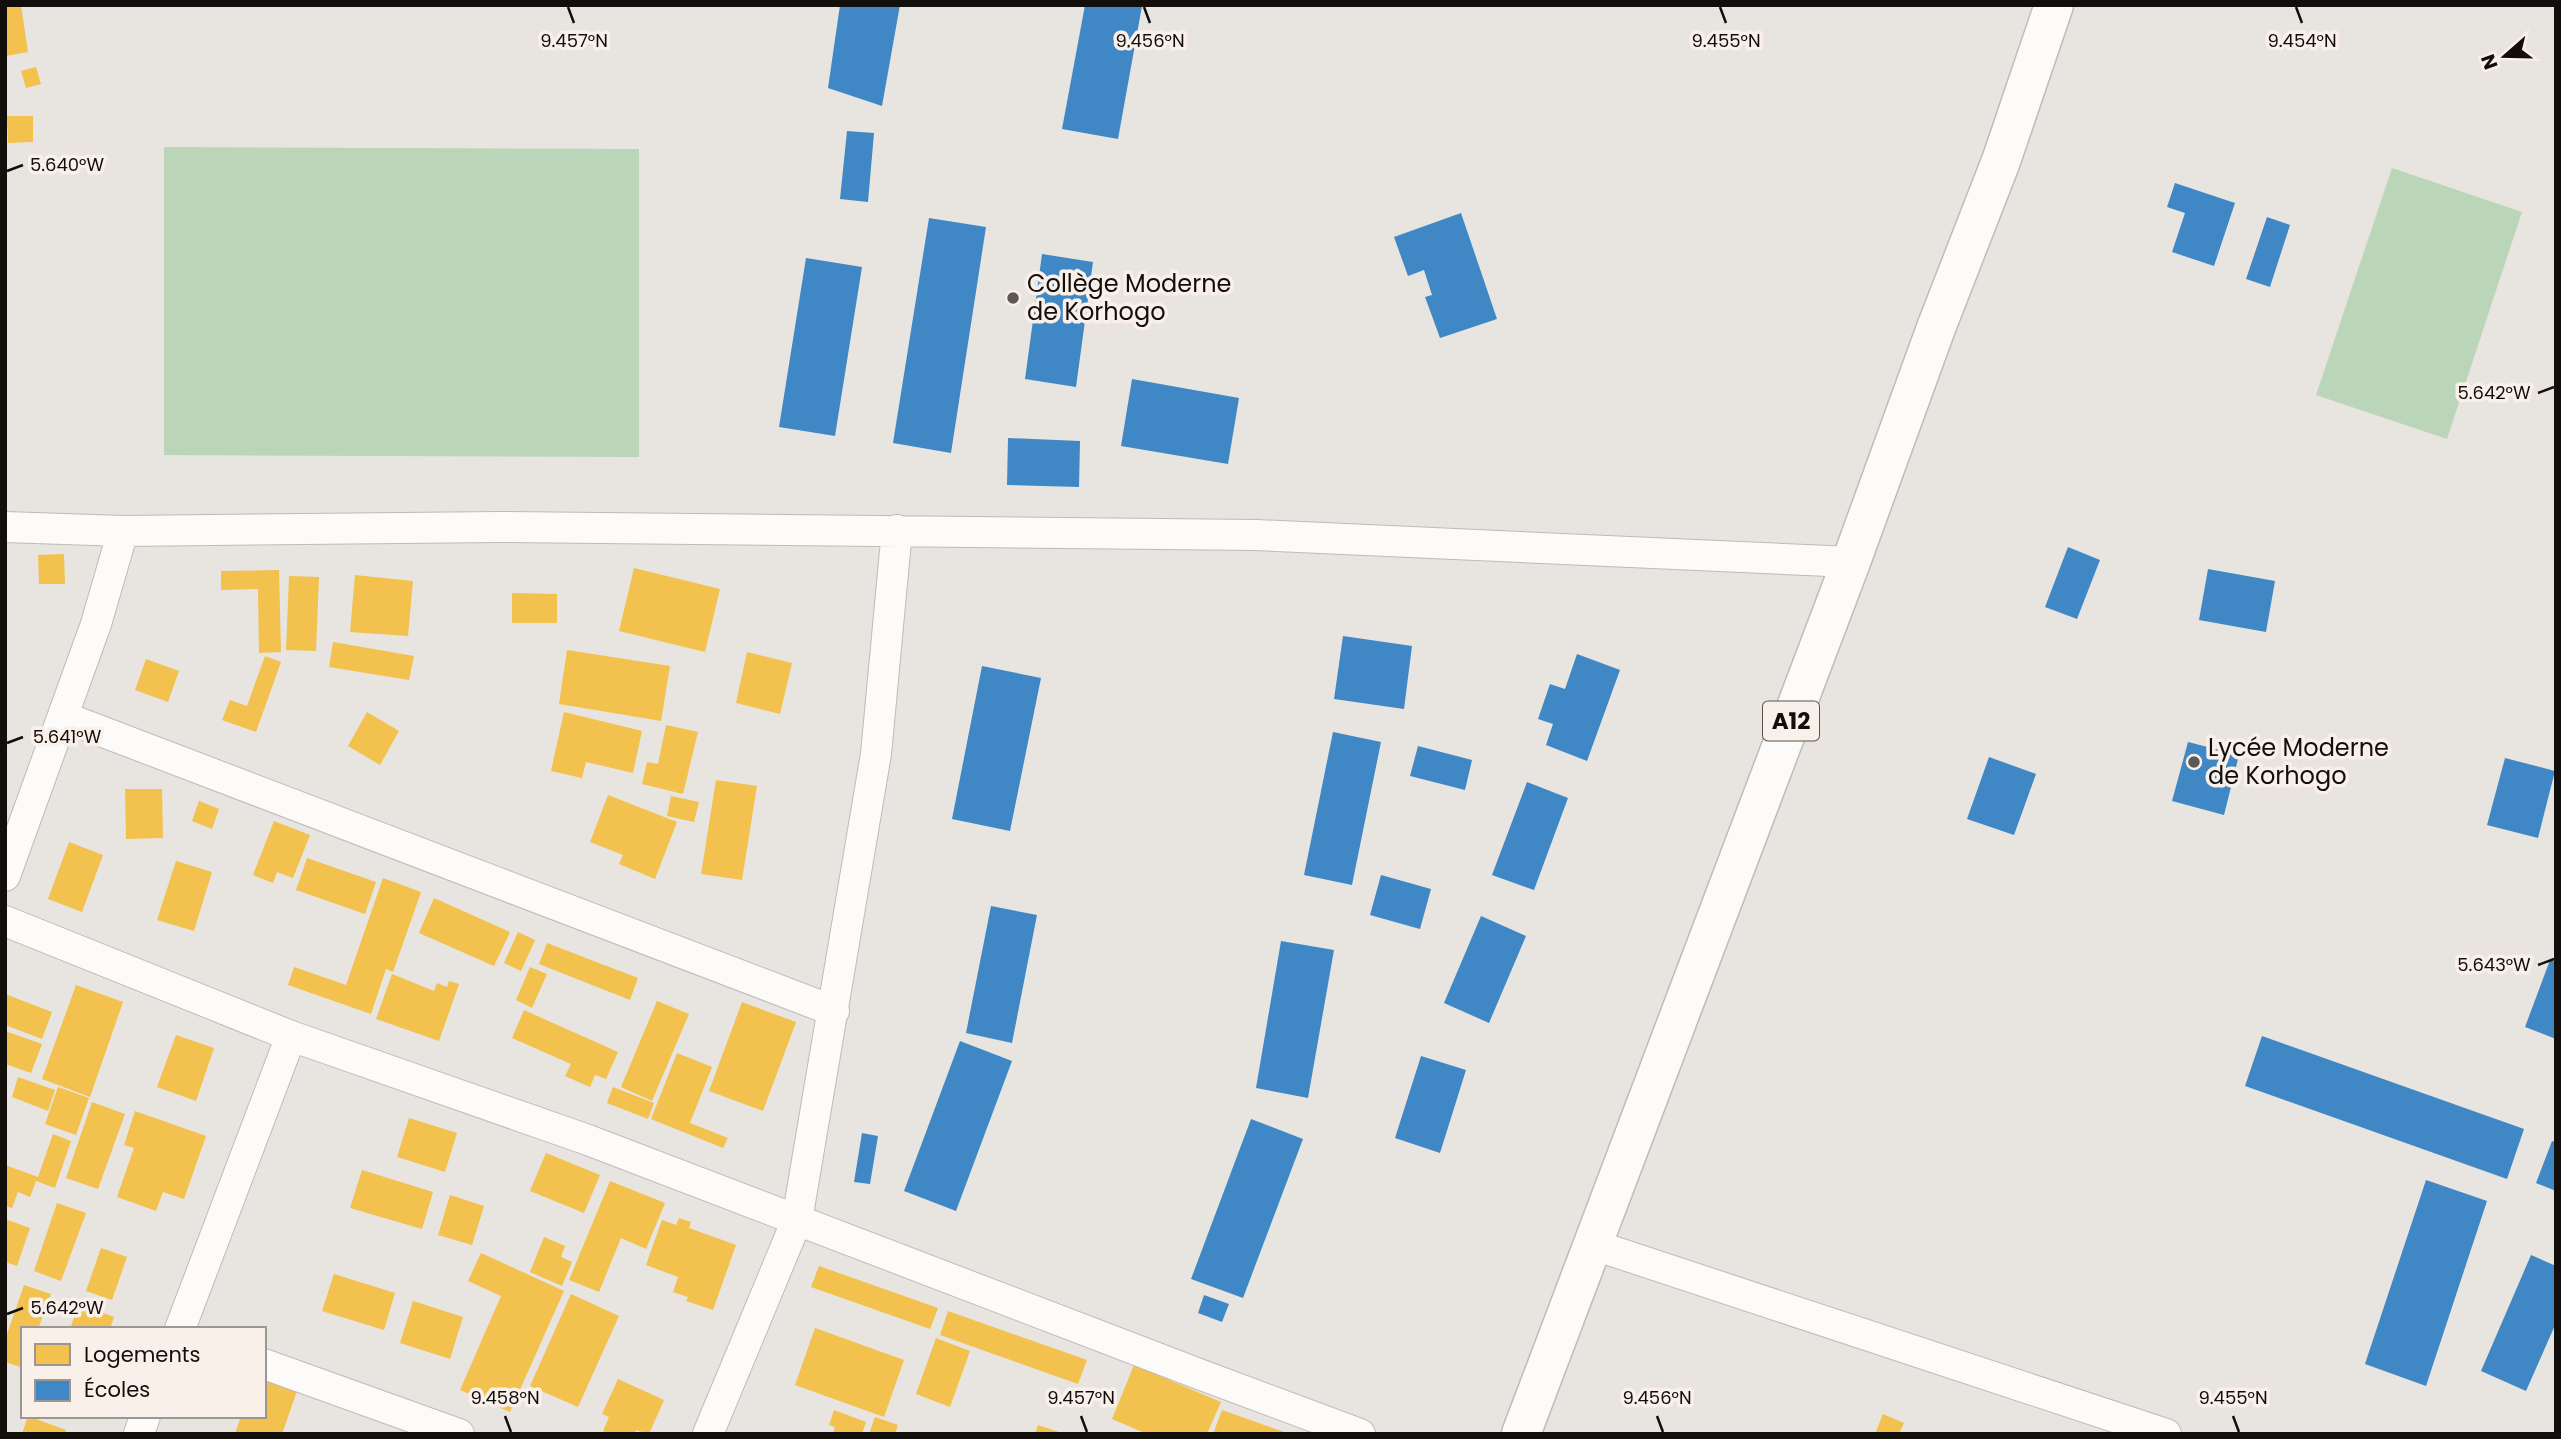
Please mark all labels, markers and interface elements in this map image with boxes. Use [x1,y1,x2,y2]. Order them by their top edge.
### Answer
north arrow [2470,21,2540,91]
text: 9.457°N [540,28,608,53]
text: 9.456°N [1115,28,1185,53]
text: 9.455°N [1691,28,1761,53]
text: 9.454°N [2267,28,2337,53]
text: N [2474,50,2505,73]
text: 5.640°W [30,152,104,177]
place label: Collège Moderne de Korhogo [1027,267,1231,328]
marker: Collège Moderne de Korhogo [1005,290,1021,306]
text: 5.642°W [2457,380,2531,405]
road number: A12 [1763,702,1819,740]
text: 5.641°W [33,724,102,749]
place label: Lycée Moderne de Korhogo [2208,731,2389,792]
marker: Lycée Moderne de Korhogo [2186,754,2202,770]
text: 5.643°W [2457,952,2531,977]
text: 5.642°W [30,1295,104,1320]
legend [21,1327,266,1418]
text: Logements [84,1340,200,1369]
text: Écoles [84,1375,150,1404]
text: 9.458°N [470,1385,540,1410]
text: 9.457°N [1047,1385,1115,1410]
text: 9.456°N [1622,1385,1692,1410]
text: 9.455°N [2198,1385,2268,1410]

